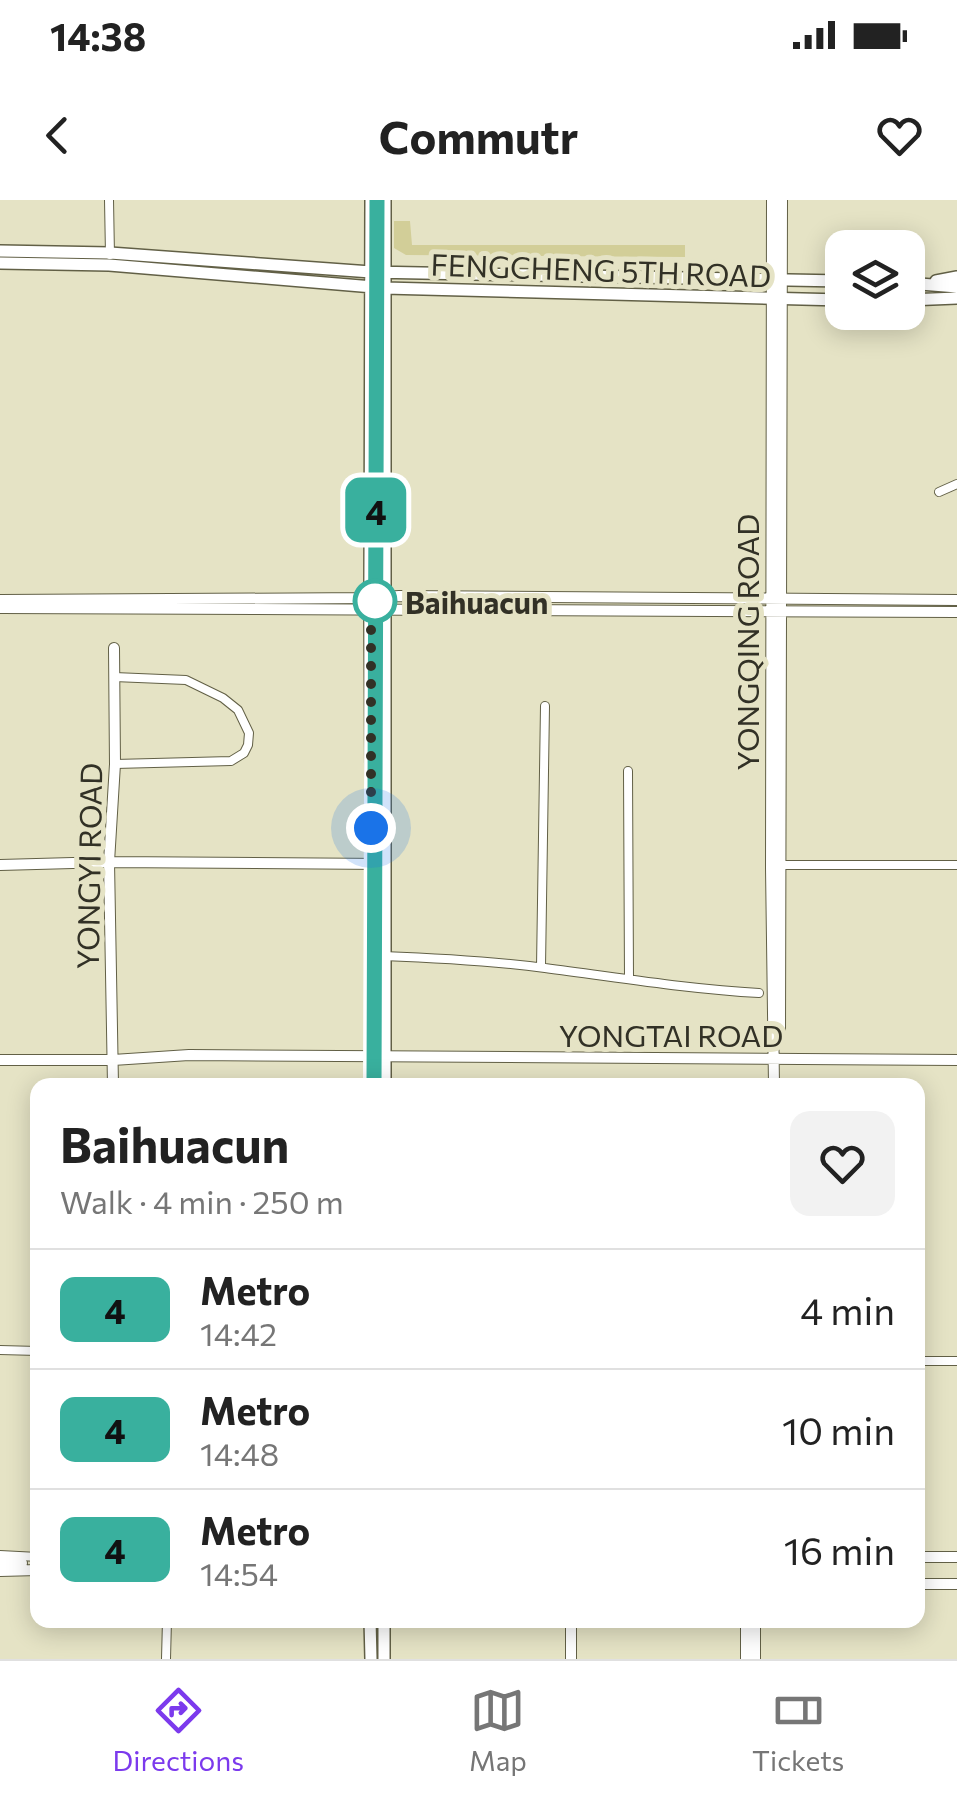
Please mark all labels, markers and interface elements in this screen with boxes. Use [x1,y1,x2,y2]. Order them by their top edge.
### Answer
text: 14:38 [50,12,146,59]
icon: back [30,108,85,163]
text: Commutr [379,108,578,163]
icon: heart [872,108,927,163]
map controls [825,230,925,330]
button: layers [825,230,925,330]
street label: FENGCHENG 5TH ROAD [430,245,772,293]
line badge: 4 [344,478,408,542]
text: 4 [365,489,387,532]
street label: YONGQING ROAD [728,514,765,770]
marker: Baihuacun [354,580,396,622]
place label: Baihuacun [405,583,548,620]
street label: YONGYI ROAD [68,762,108,970]
your location [346,803,396,853]
street label: YONGTAI ROAD [559,1016,783,1053]
button: heart [790,1111,895,1216]
text: Baihuacun [60,1114,289,1173]
text: Walk · 4 min · 250 m [60,1181,344,1221]
text: Metro [200,1266,310,1313]
text: 4 min [800,1286,895,1333]
text: 4 [104,1288,126,1331]
text: 14:42 [200,1313,277,1353]
text: Metro [200,1386,310,1433]
text: 10 min [782,1406,895,1453]
text: 4 [104,1408,126,1451]
text: 14:48 [200,1433,279,1473]
text: Metro [200,1506,310,1553]
text: 16 min [784,1526,895,1573]
text: 4 [104,1528,126,1571]
text: 14:54 [200,1553,278,1593]
tab: Directions [113,1683,244,1777]
tab: Map [469,1683,527,1777]
tab: Tickets [752,1683,844,1777]

